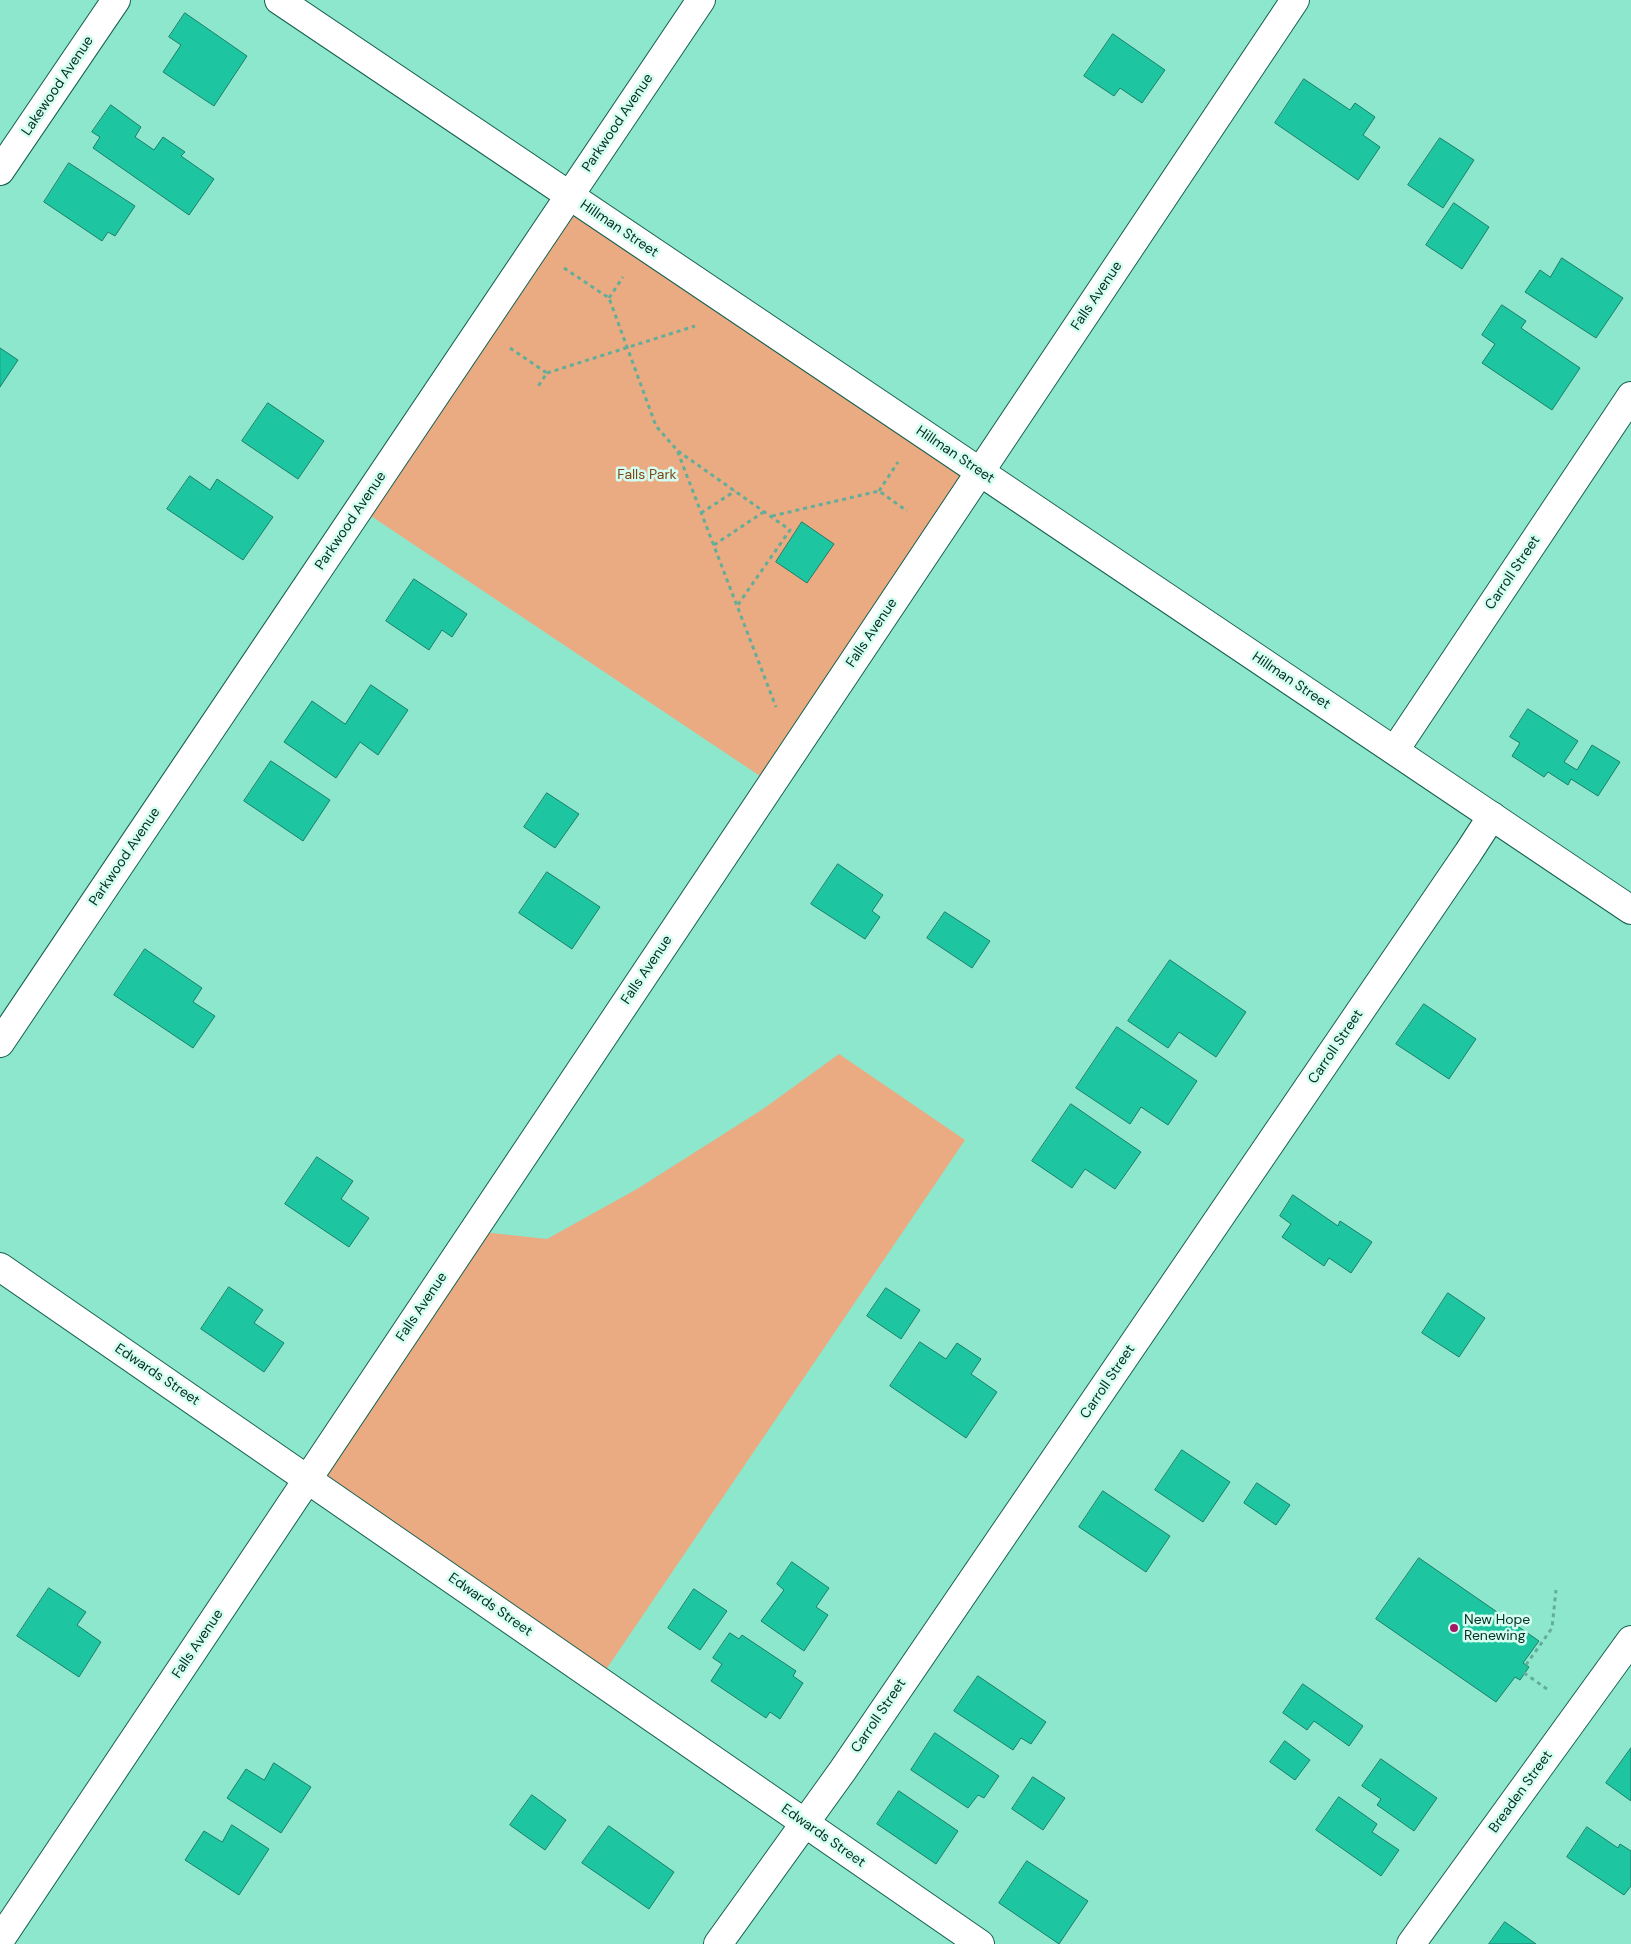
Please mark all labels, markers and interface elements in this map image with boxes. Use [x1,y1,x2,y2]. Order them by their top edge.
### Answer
street label: Lakewood Avenue [19,33,97,139]
street label: Parkwood Avenue [579,71,657,175]
street label: Hillman Street [577,197,661,261]
street label: Falls Avenue [1068,258,1126,334]
street label: Hillman Street [913,423,997,487]
park label: Falls Park [617,467,677,483]
street label: Parkwood Avenue [312,469,390,573]
street label: Carroll Street [1482,533,1544,613]
street label: Falls Avenue [843,595,901,671]
street label: Hillman Street [1249,649,1333,713]
street label: Parkwood Avenue [86,805,164,909]
street label: Falls Avenue [618,932,676,1008]
street label: Carroll Street [1305,1007,1367,1087]
street label: Falls Avenue [393,1269,451,1345]
street label: Edwards Street [111,1340,203,1410]
street label: Carroll Street [1077,1342,1139,1422]
street label: Edwards Street [445,1570,535,1640]
street label: Falls Avenue [169,1606,227,1682]
place label: New Hope Renewing [1464,1612,1530,1644]
marker: New Hope Renewing [1448,1622,1460,1634]
street label: Carroll Street [848,1676,910,1756]
street label: Breaden Street [1486,1748,1556,1836]
street label: Edwards Street [778,1801,868,1871]

